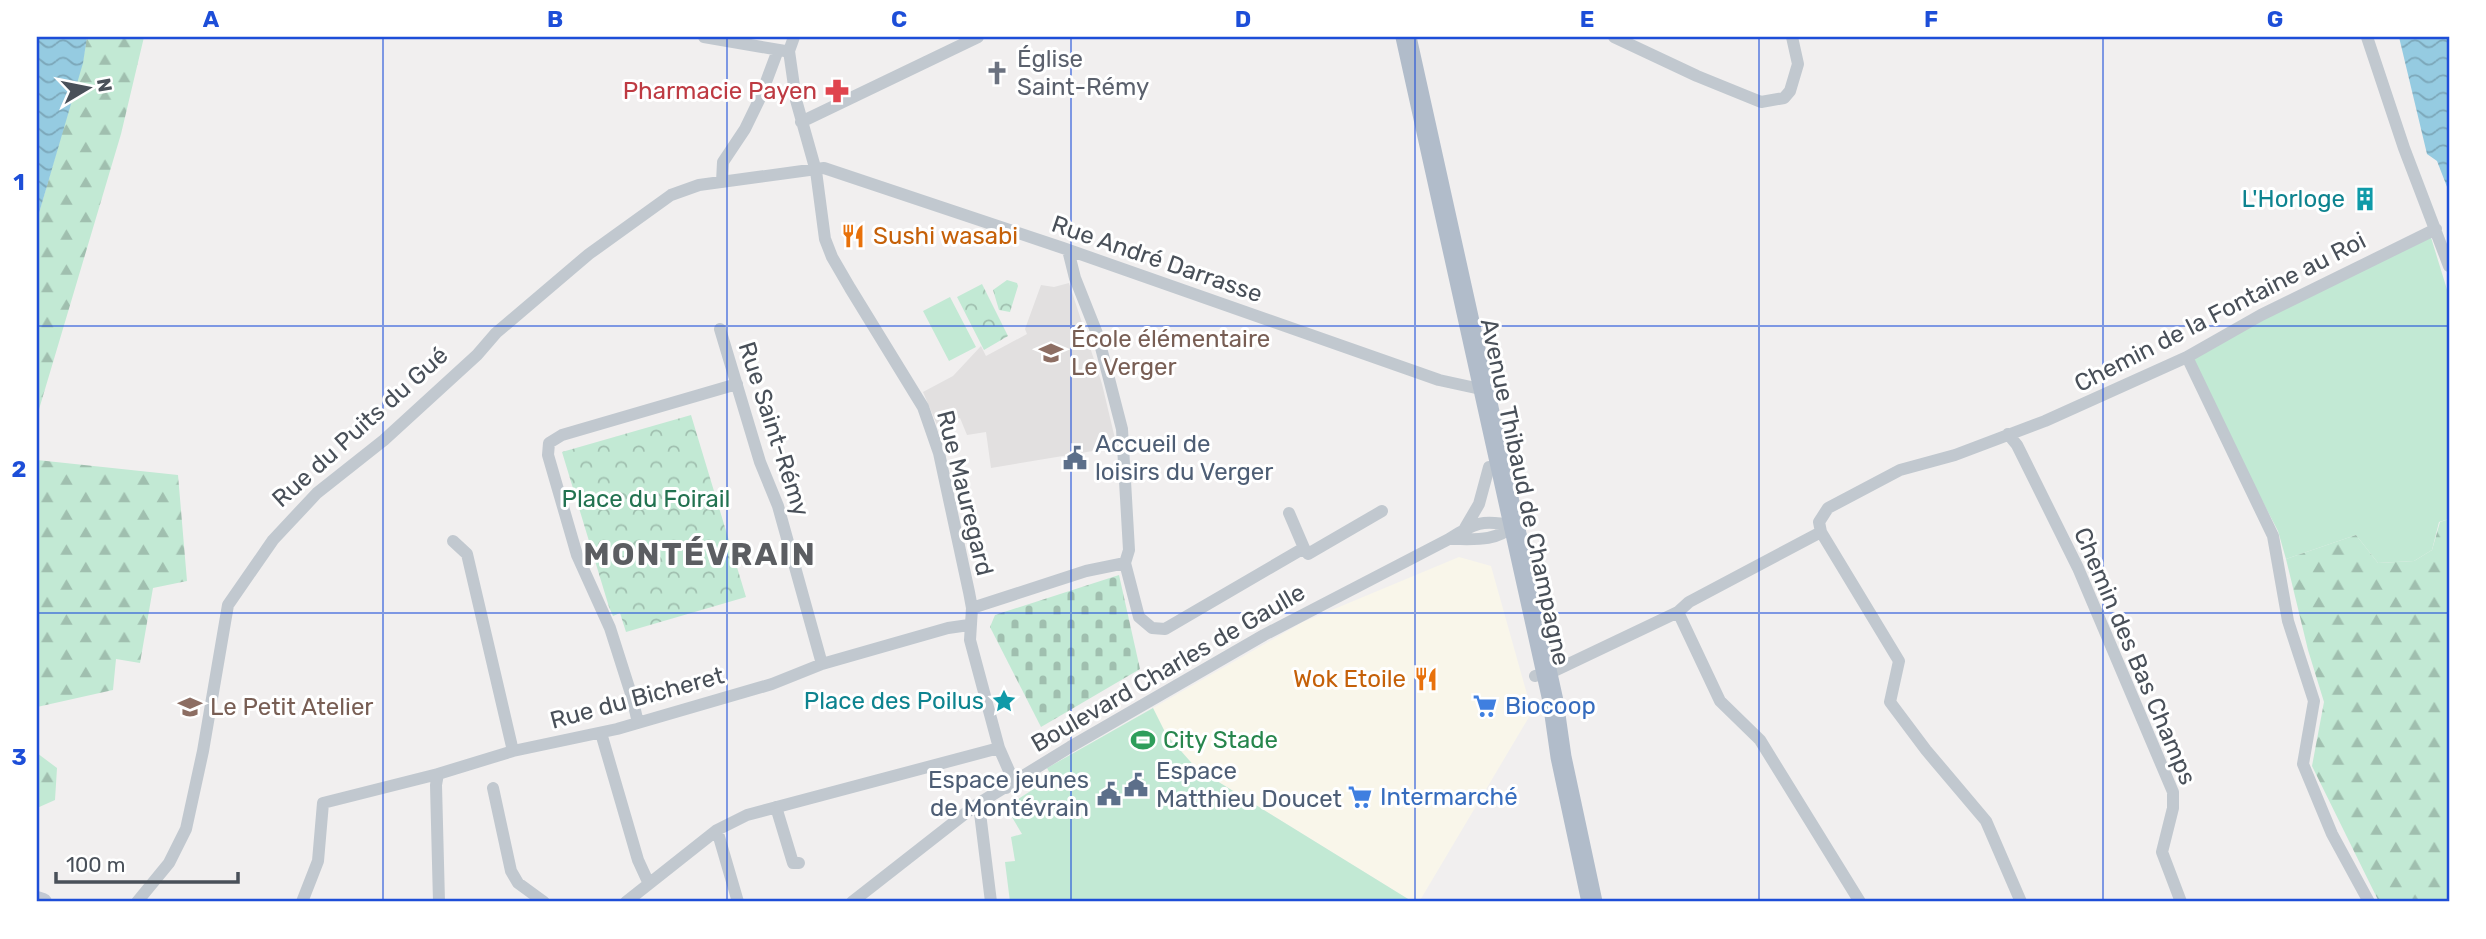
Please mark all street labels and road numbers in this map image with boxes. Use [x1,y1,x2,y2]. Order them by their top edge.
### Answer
street label: Rue André Darrasse [1048,210,1266,308]
street label: Chemin de la Fontaine au Roi [2070,226,2370,398]
street label: Avenue Thibaud de Champagne [1475,316,1575,668]
street label: Rue Saint-Rémy [733,338,815,520]
street label: Rue du Puits du Gué [267,341,453,513]
street label: Rue Mauregard [931,407,999,579]
street label: Chemin des Bas Champs [2068,523,2202,789]
street label: Boulevard Charles de Gaulle [1026,578,1310,758]
street label: Rue du Bicheret [547,661,727,735]

